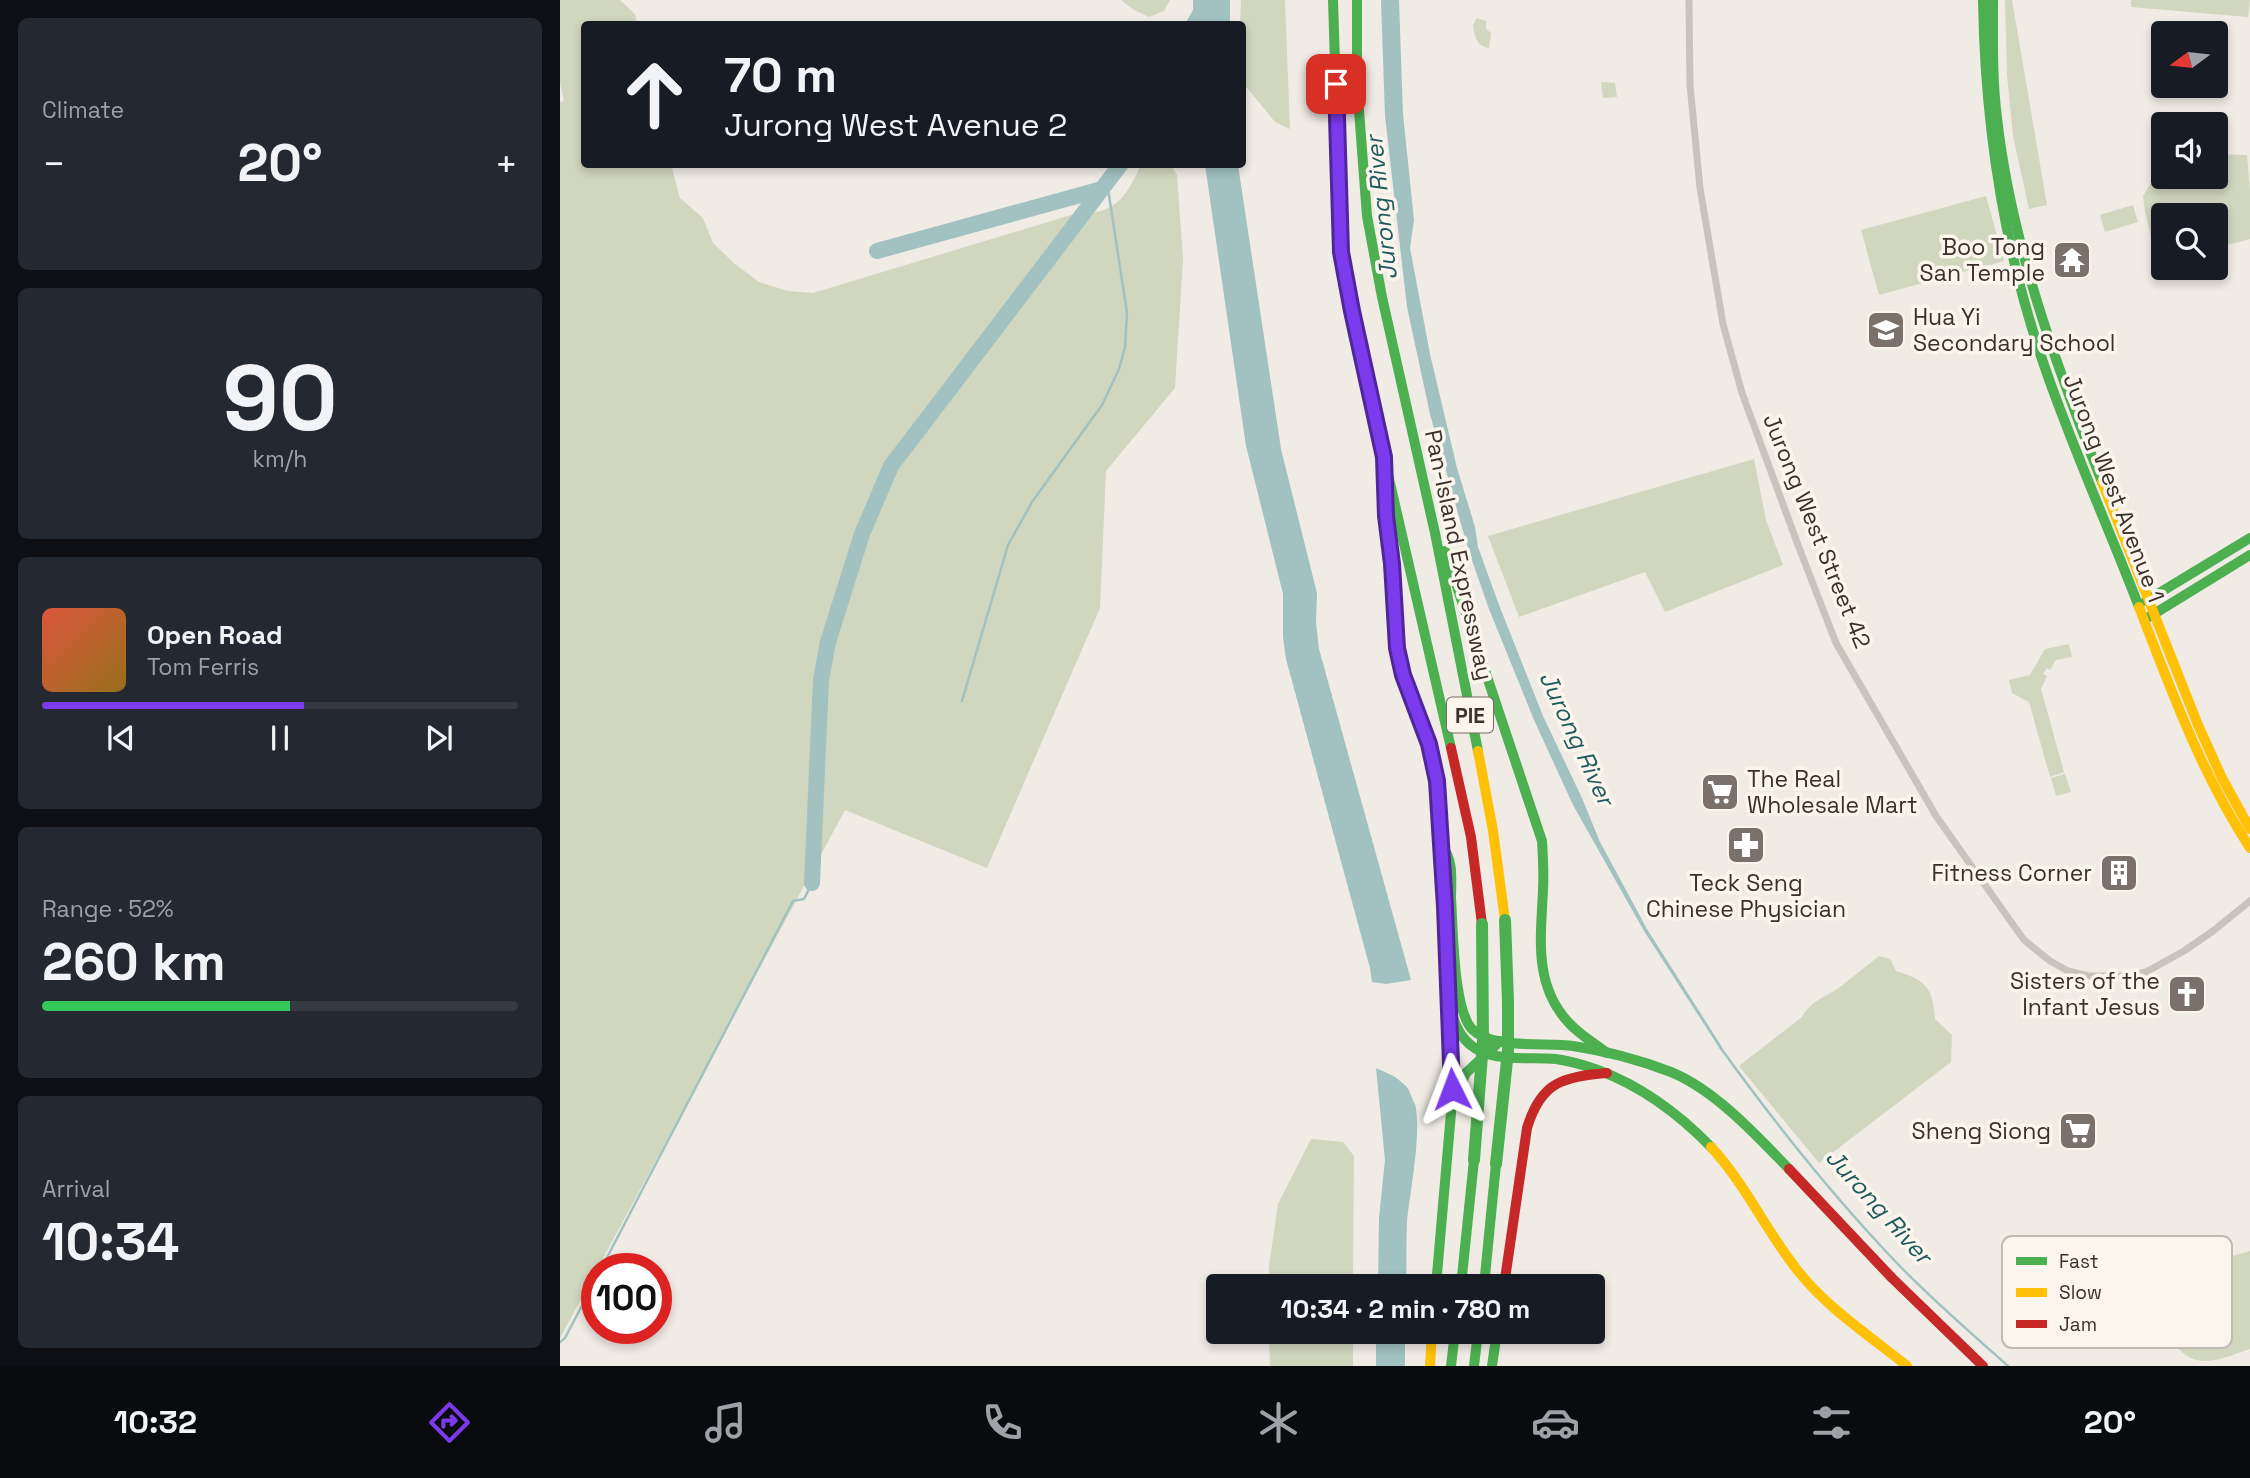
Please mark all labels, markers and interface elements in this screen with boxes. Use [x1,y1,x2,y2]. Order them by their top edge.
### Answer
north arrow [2151,21,2228,98]
map controls [2151,21,2228,280]
text: 70 m [724,44,837,106]
icon: ahead [609,49,700,140]
pin [1306,54,1366,114]
icon: arrive [1317,65,1355,103]
text: Climate [42,95,124,125]
text: Jurong West Avenue 2 [724,105,1067,145]
button: sound [2151,112,2228,189]
text: 20° [237,130,323,196]
water label: Jurong River [1358,131,1404,282]
text: − [42,140,66,188]
text: + [494,140,518,188]
button: search [2151,203,2228,280]
place label: Boo Tong San Temple [1920,232,2045,288]
temple icon: Boo Tong San Temple [2051,239,2093,281]
place label: Hua Yi Secondary School [1913,302,2115,358]
school or university icon: Hua Yi Secondary School [1865,309,1907,351]
text: 90 [222,340,338,457]
street label: Jurong West Avenue 1 [2057,369,2171,607]
street label: Jurong West Street 42 [1756,409,1878,653]
street label: Pan-Island Expressway [1418,427,1500,683]
text: km/h [253,444,307,474]
text: Open Road [147,618,283,652]
text: Tom Ferris [147,652,259,682]
water label: Jurong River [1532,666,1623,813]
road number: PIE [1447,698,1493,732]
icon: previous [102,719,140,757]
icon: pause [261,719,299,757]
icon: next [420,719,458,757]
place label: The Real Wholesale Mart [1747,764,1917,820]
supermarket icon: The Real Wholesale Mart [1699,771,1741,813]
pharmacy icon: Teck Seng Chinese Physician [1725,824,1767,866]
building icon: Fitness Corner [2098,852,2140,894]
place label: Fitness Corner [1931,858,2092,888]
place label: Teck Seng Chinese Physician [1646,868,1846,924]
text: Range · 52% [42,894,174,924]
text: 260 km [42,929,226,995]
place label: Sisters of the Infant Jesus [2010,966,2160,1022]
church icon: Sisters of the Infant Jesus [2166,973,2208,1015]
position arrow [1415,1052,1489,1126]
supermarket icon: Sheng Siong [2057,1110,2099,1152]
place label: Sheng Siong [1912,1116,2051,1146]
water label: Jurong River [1819,1142,1941,1272]
text: Arrival [42,1174,110,1204]
text: 10:34 [42,1209,179,1275]
legend [2002,1236,2232,1348]
text: Fast [2059,1249,2099,1274]
speed limit sign: 100 [581,1253,672,1344]
text: Slow [2059,1280,2102,1305]
text: 10:34 · 2 min · 780 m [1281,1292,1530,1326]
text: Jam [2059,1312,2097,1337]
icon: directions [425,1398,474,1447]
icon: music [701,1398,750,1447]
icon: phone [978,1398,1027,1447]
icon: climate [1254,1398,1303,1447]
icon: car [1531,1398,1580,1447]
icon: filters [1807,1398,1856,1447]
text: 10:32 [114,1402,197,1442]
text: 20° [2084,1402,2136,1442]

